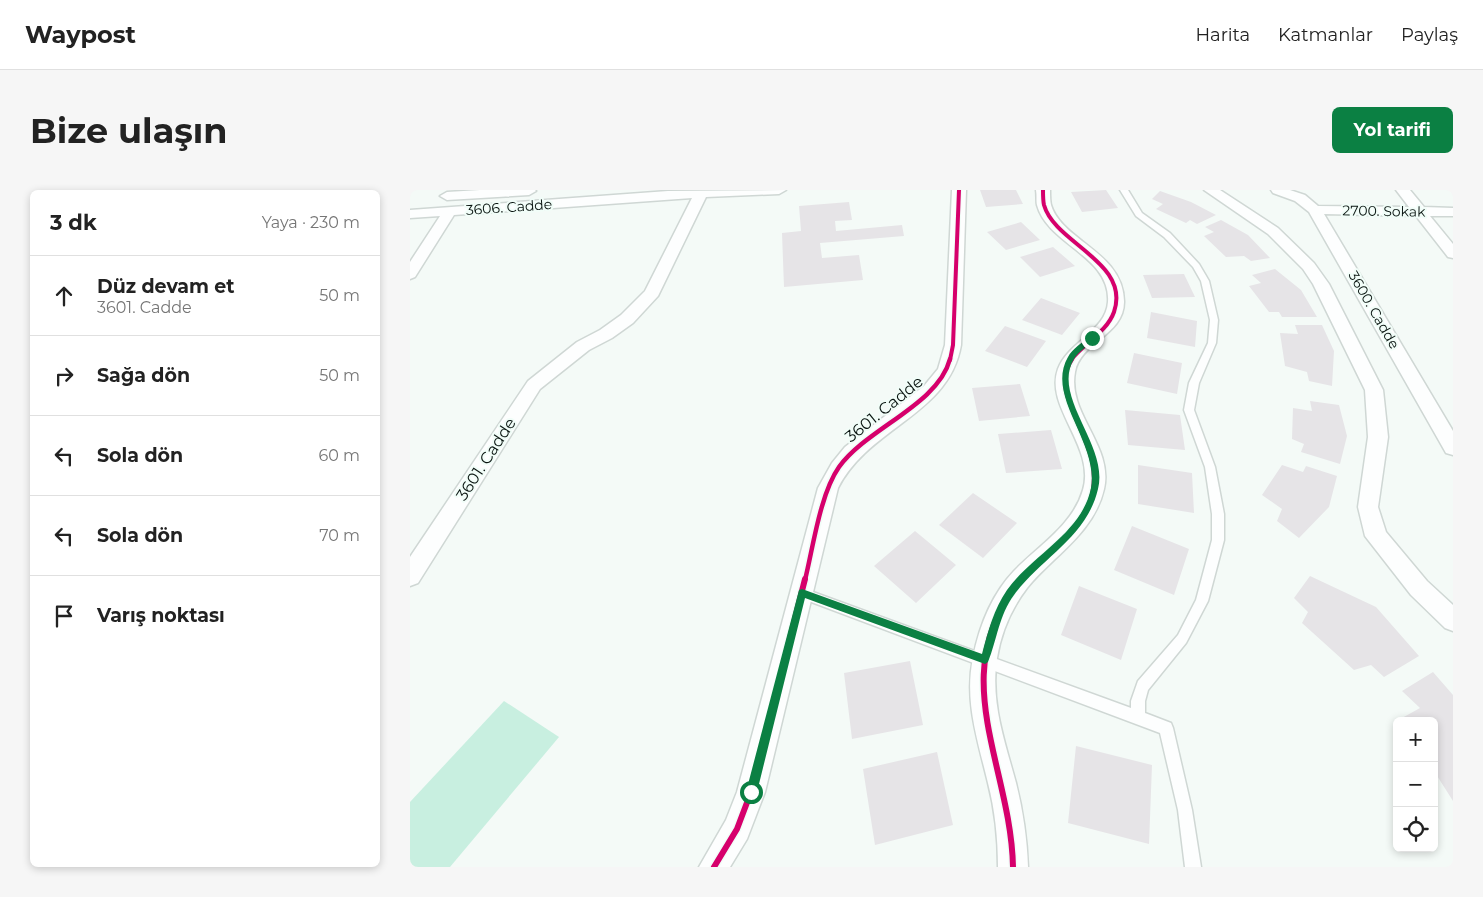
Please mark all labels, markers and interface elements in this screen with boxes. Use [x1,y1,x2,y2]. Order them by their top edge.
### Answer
text: Waypost [25,20,136,49]
text: Harita [1195,24,1250,46]
text: Katmanlar [1278,24,1373,46]
text: Paylaş [1401,24,1458,46]
button: Yol tarifi [1332,107,1453,153]
text: Bize ulaşın [30,109,228,152]
street label: 3606. Cadde [465,195,553,219]
street label: 2700. Sokak [1342,201,1426,221]
text: 3 dk [50,210,97,235]
text: Yaya · 230 m [262,213,360,232]
street label: 3600. Cadde [1344,268,1404,352]
text: Düz devam et [97,275,235,298]
icon: ahead [50,282,78,310]
text: 50 m [319,286,360,305]
text: 3601. Cadde [97,298,192,317]
route end [1081,327,1104,350]
icon: right [50,362,78,390]
text: Sağa dön [97,364,190,387]
text: 50 m [319,366,360,385]
street label: 3601. Cadde [841,372,927,446]
street label: 3601. Cadde [452,414,520,504]
icon: left [50,442,78,470]
text: Sola dön [97,444,183,467]
text: 60 m [318,446,360,465]
icon: left [50,522,78,550]
text: Sola dön [97,524,183,547]
text: 70 m [319,526,360,545]
icon: arrive [50,602,78,630]
text: Varış noktası [97,604,225,627]
map controls [1393,717,1438,852]
button: + [1393,717,1438,762]
button: − [1393,762,1438,807]
route start [740,781,763,804]
button: locate [1393,807,1438,852]

